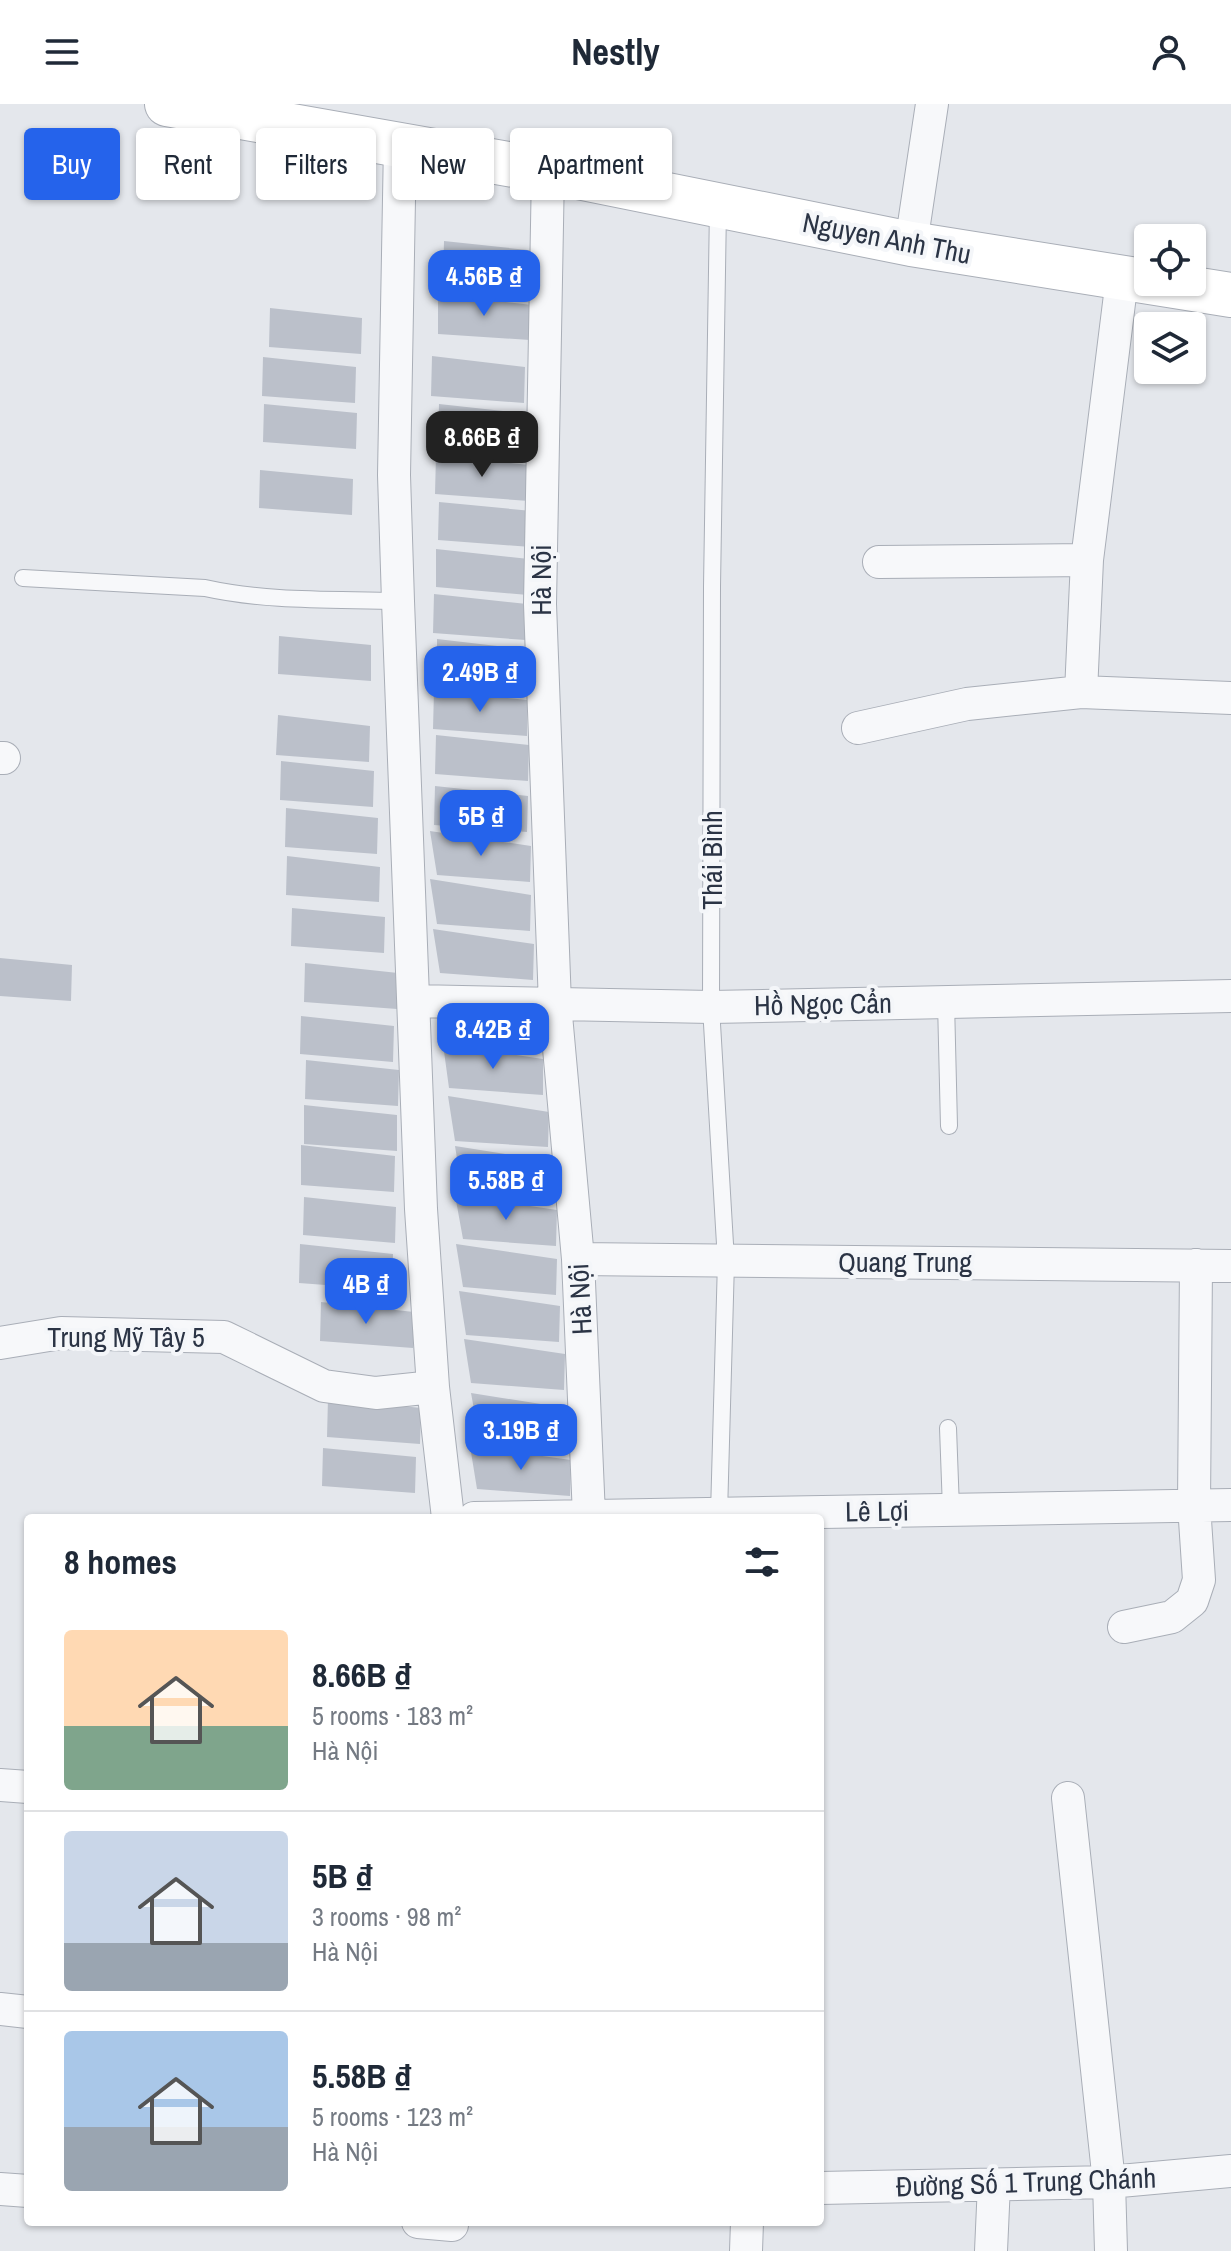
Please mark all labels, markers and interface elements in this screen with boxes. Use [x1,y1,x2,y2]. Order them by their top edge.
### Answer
text: Nestly [571,28,660,76]
icon: menu [40,30,84,74]
icon: person [1147,30,1191,74]
chip: Buy [24,128,120,200]
chip: Rent [136,128,240,200]
chip: Filters [256,128,376,200]
chip: New [392,128,494,200]
chip: Apartment [510,128,672,200]
street label: Nguyen Anh Thu [800,203,974,273]
map controls [1134,224,1206,384]
button: locate [1134,224,1206,296]
pin: 4.56B ₫ [410,250,558,318]
text: 4.56B ₫ [446,258,522,293]
button: layers [1134,312,1206,384]
pin: 8.66B ₫ [408,411,556,479]
text: 8.66B ₫ [444,419,520,454]
street label: Hà Nội [522,544,560,616]
pin: 2.49B ₫ [406,646,554,714]
text: 2.49B ₫ [442,654,518,689]
pin: 5B ₫ [434,790,528,858]
text: 5B ₫ [458,798,504,833]
street label: Thái Bình [693,810,731,910]
street label: Hồ Ngọc Cẩn [754,984,892,1024]
pin: 8.42B ₫ [419,1003,567,1071]
text: 8.42B ₫ [455,1011,531,1046]
pin: 5.58B ₫ [432,1154,580,1222]
text: 5.58B ₫ [468,1162,544,1197]
street label: Quang Trung [838,1243,972,1281]
pin: 4B ₫ [319,1258,413,1326]
street label: Hà Nội [559,1262,601,1336]
text: 4B ₫ [343,1266,389,1301]
street label: Trung Mỹ Tây 5 [47,1318,205,1356]
pin: 3.19B ₫ [447,1404,595,1472]
text: 3.19B ₫ [483,1412,559,1447]
street label: Lê Lợi [845,1491,909,1531]
text: 8 homes [64,1539,177,1585]
icon: filters [740,1540,784,1584]
text: 8.66B ₫ [312,1652,411,1698]
icon: home [128,1662,224,1758]
text: 5 rooms · 183 m² [312,1698,473,1733]
text: Hà Nội [312,1733,378,1768]
text: 5B ₫ [312,1853,372,1899]
icon: home [128,1863,224,1959]
text: 3 rooms · 98 m² [312,1899,461,1934]
text: Hà Nội [312,1934,378,1969]
text: 5.58B ₫ [312,2053,411,2099]
icon: home [128,2063,224,2159]
text: 5 rooms · 123 m² [312,2099,473,2134]
text: Hà Nội [312,2134,378,2169]
street label: Đường Số 1 Trung Chánh [895,2158,1157,2206]

